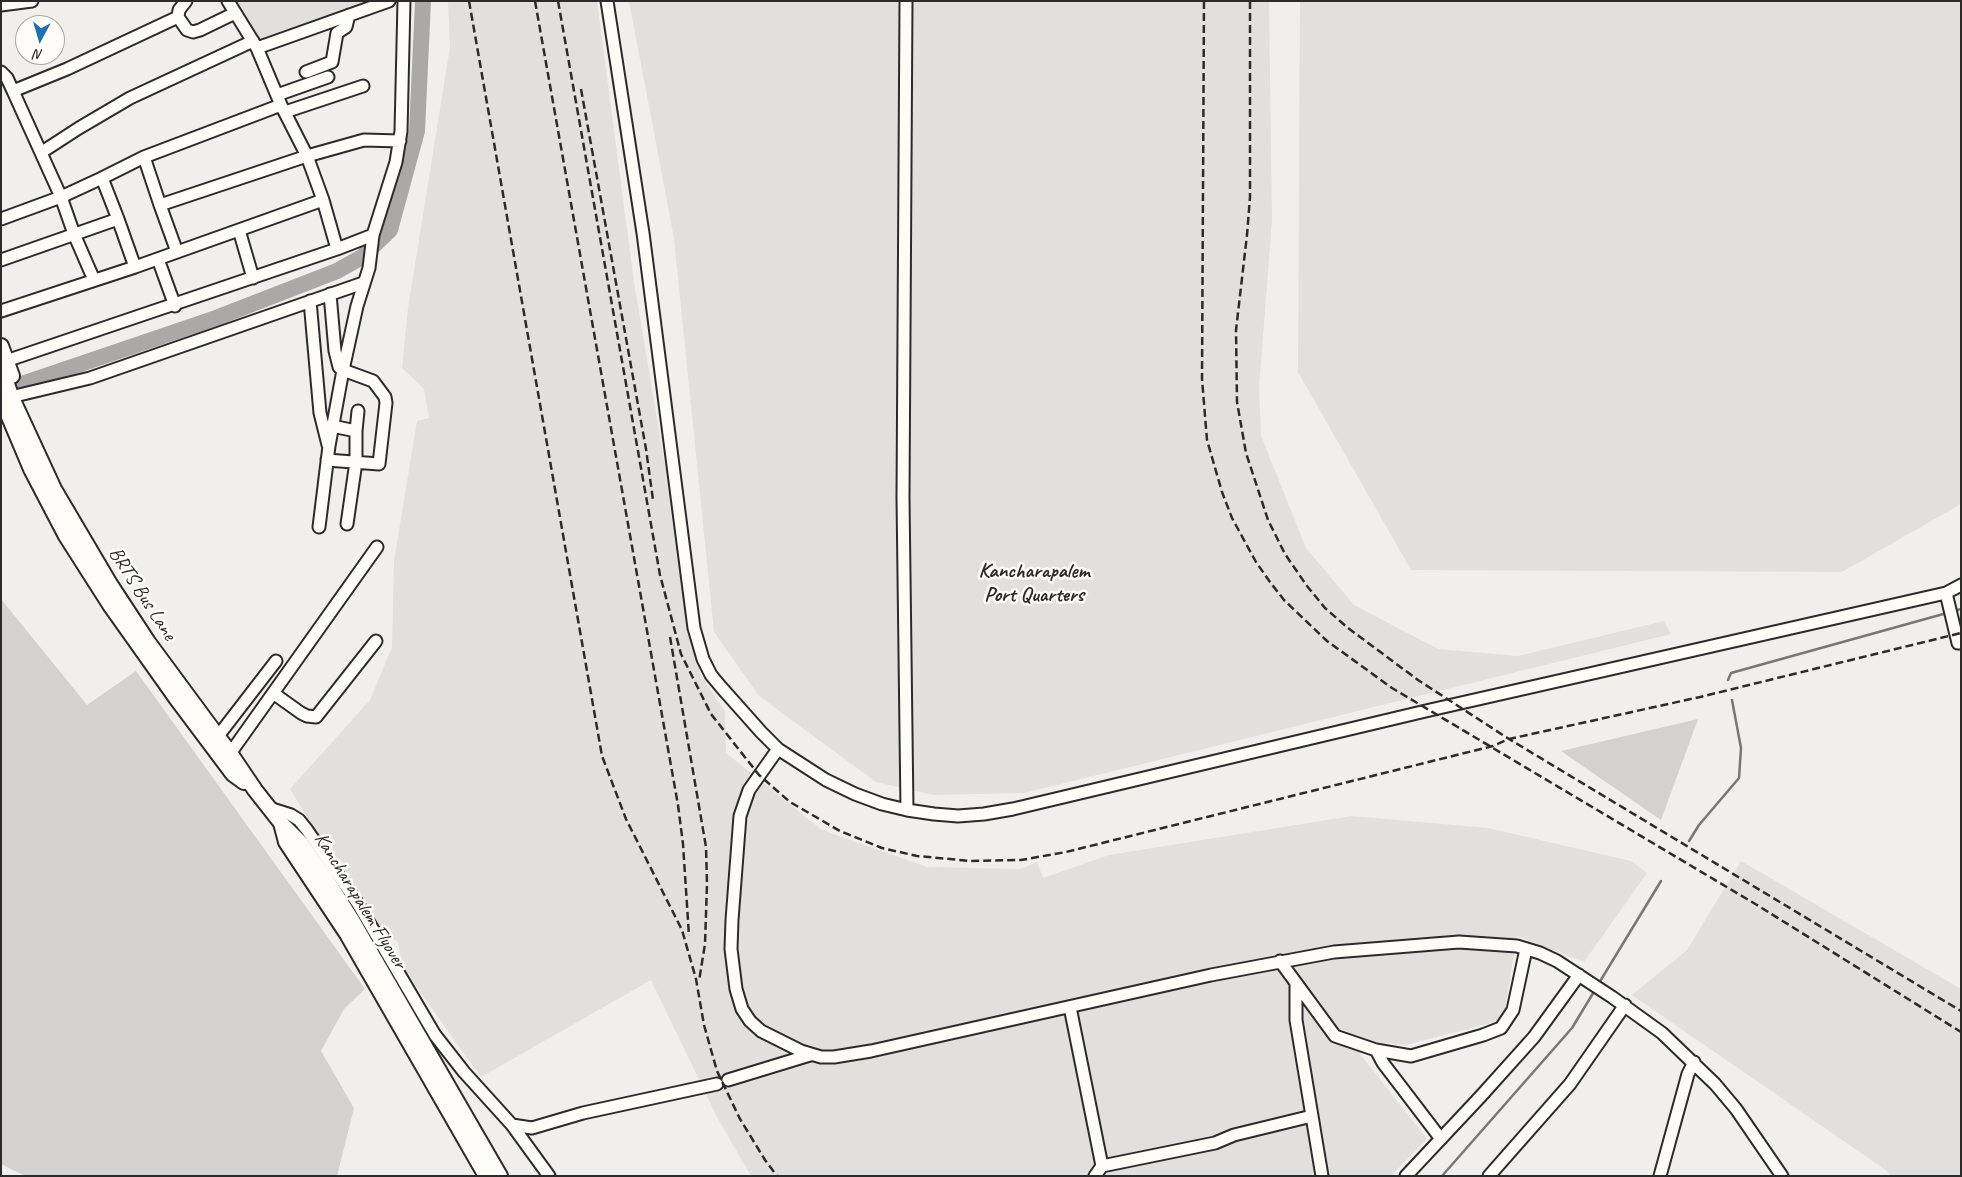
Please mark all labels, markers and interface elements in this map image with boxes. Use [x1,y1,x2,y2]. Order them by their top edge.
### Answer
north arrow [15,15,65,65]
text: N [33,46,44,63]
street label: BRTS Bus Lane [103,543,181,645]
district label: Kancharapalem Port Quarters [978,558,1090,608]
street label: Kancharapalem Flyover [309,829,411,973]

